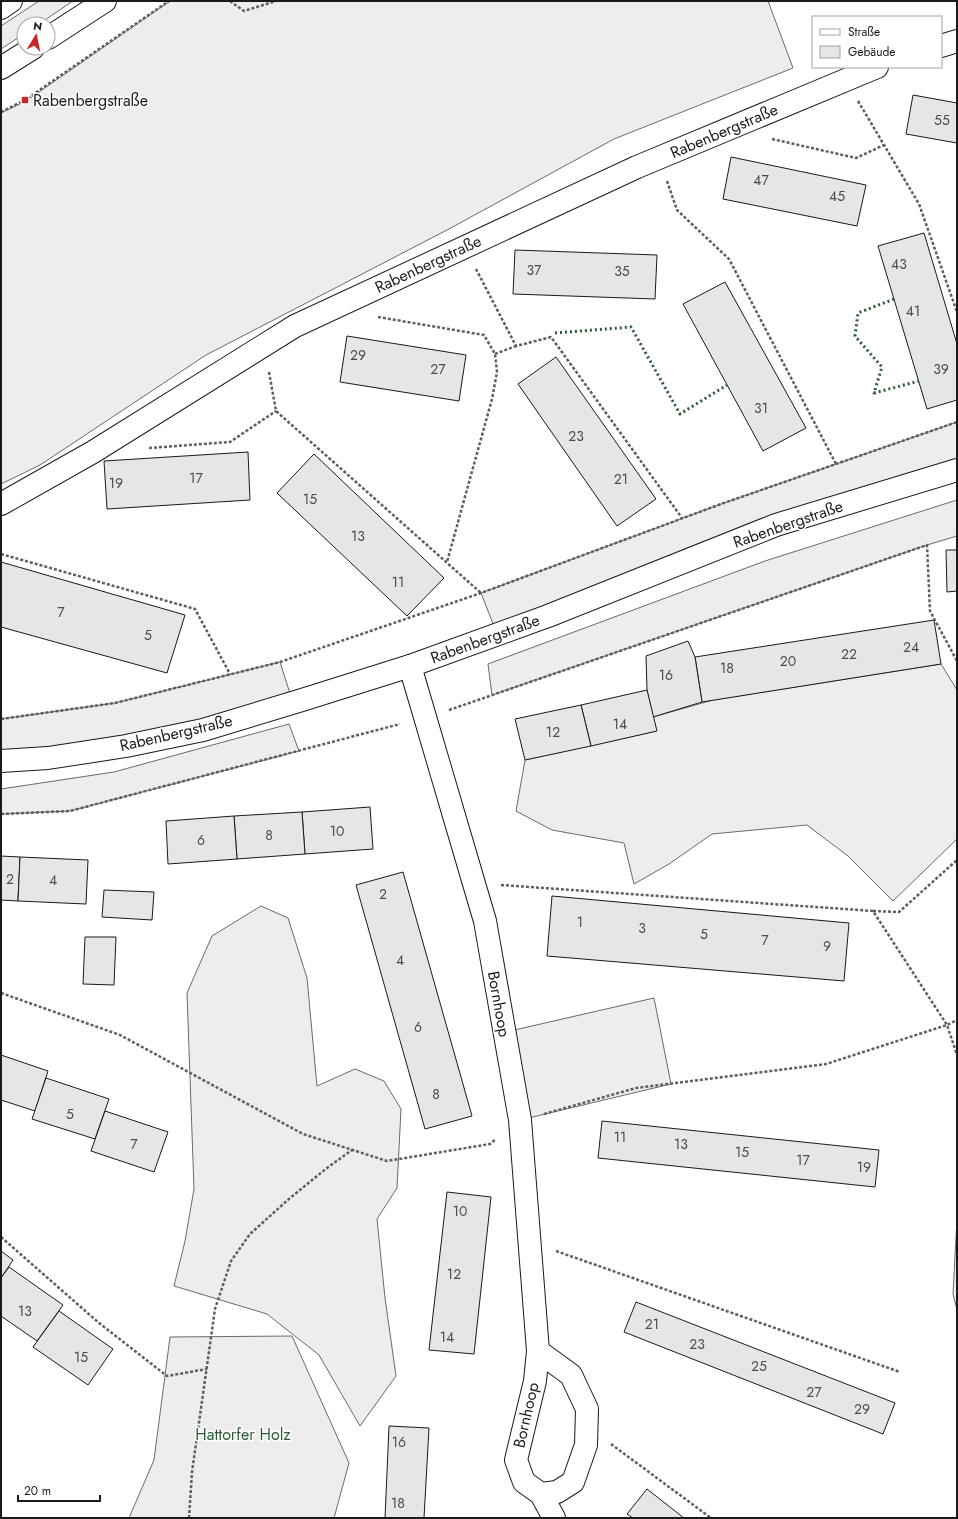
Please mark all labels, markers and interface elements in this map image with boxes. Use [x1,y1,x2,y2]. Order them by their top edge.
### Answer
north arrow [16,16,56,56]
legend [812,16,942,68]
text: N [32,18,43,35]
text: Straße [848,23,880,41]
text: Gebäude [848,43,895,61]
place label: Rabenbergstraße [33,89,148,112]
marker: Rabenbergstraße [20,95,30,105]
street label: Rabenbergstraße [667,98,781,164]
house number: 55 [934,110,950,130]
house number: 47 [753,170,769,190]
house number: 45 [829,186,845,206]
street label: Rabenbergstraße [371,229,485,299]
house number: 43 [891,254,907,274]
house number: 37 [527,260,542,280]
house number: 35 [614,261,630,281]
house number: 41 [906,301,920,321]
house number: 29 [350,345,366,365]
house number: 27 [430,359,446,379]
house number: 39 [933,359,949,379]
house number: 31 [754,398,768,418]
house number: 23 [568,426,584,446]
house number: 17 [189,468,203,488]
house number: 21 [614,469,628,489]
house number: 19 [109,473,123,493]
house number: 15 [303,489,317,509]
street label: Rabenbergstraße [730,494,846,554]
house number: 13 [351,526,365,546]
house number: 11 [392,572,404,592]
house number: 7 [57,602,65,622]
street label: Rabenbergstraße [427,609,543,669]
house number: 5 [144,625,152,645]
house number: 24 [903,637,919,657]
house number: 22 [841,644,857,664]
house number: 20 [780,651,796,671]
house number: 18 [720,658,734,678]
house number: 16 [659,665,673,685]
street label: Rabenbergstraße [117,709,235,757]
house number: 14 [613,714,627,734]
house number: 12 [546,722,560,742]
house number: 10 [330,821,344,841]
house number: 8 [265,825,273,845]
house number: 6 [197,830,205,850]
house number: 2 [6,869,14,889]
house number: 4 [49,870,57,890]
house number: 2 [379,884,387,904]
house number: 1 [577,912,583,932]
house number: 3 [638,918,646,938]
house number: 5 [700,924,708,944]
house number: 7 [761,930,769,950]
house number: 9 [823,936,831,956]
house number: 4 [396,950,404,970]
street label: Bornhoop [482,969,516,1039]
house number: 6 [414,1017,422,1037]
house number: 8 [432,1084,440,1104]
house number: 5 [66,1104,74,1124]
house number: 11 [614,1127,626,1147]
house number: 7 [130,1134,138,1154]
house number: 13 [674,1134,688,1154]
house number: 15 [735,1142,749,1162]
house number: 17 [796,1150,810,1170]
house number: 19 [857,1157,871,1177]
house number: 10 [453,1201,467,1221]
house number: 12 [447,1264,461,1284]
house number: 13 [18,1301,32,1321]
house number: 21 [645,1314,659,1334]
house number: 14 [440,1327,454,1347]
house number: 23 [689,1334,705,1354]
house number: 15 [74,1347,88,1367]
house number: 25 [751,1356,767,1376]
street label: Bornhoop [507,1380,545,1450]
house number: 27 [806,1382,822,1402]
house number: 29 [854,1399,870,1419]
park label: Hattorfer Holz [195,1423,291,1446]
house number: 16 [392,1432,406,1452]
scale bar [18,1477,100,1503]
text: 20 m [24,1482,51,1500]
house number: 18 [391,1493,405,1513]

